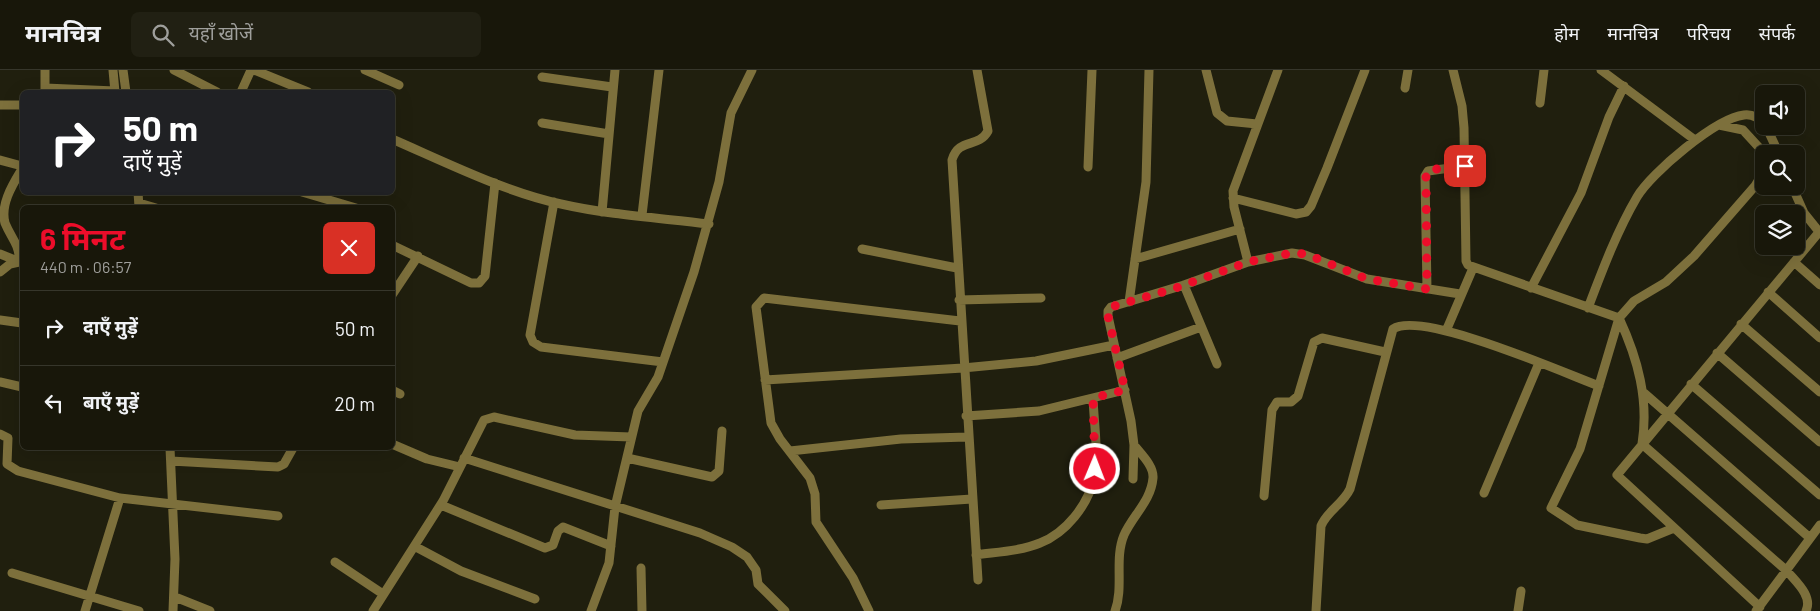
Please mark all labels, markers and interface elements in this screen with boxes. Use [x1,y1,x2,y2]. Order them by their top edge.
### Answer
search box [131,12,481,57]
text: मानचित्र [25,18,101,47]
icon: search [149,21,177,49]
text: यहाँ खोजें [189,21,253,44]
text: होम [1554,22,1579,44]
text: मानचित्र [1607,22,1659,44]
text: परिचय [1687,22,1731,44]
text: संपर्क [1759,22,1795,44]
map controls [1755,85,1805,255]
button: sound [1755,85,1805,135]
text: 50 m [123,106,198,148]
icon: right [40,110,105,175]
pin [1444,145,1486,187]
button: search [1755,145,1805,195]
text: दाएँ मुड़ें [123,148,182,174]
icon: arrive [1451,152,1479,180]
button: layers [1755,205,1805,255]
text: 6 मिनट [40,220,125,256]
button: close [323,222,375,274]
text: 440 m · 06:57 [40,257,131,276]
icon: right [40,314,68,342]
text: दाएँ मुड़ें [83,315,138,338]
text: 50 m [335,317,375,340]
icon: left [40,389,68,417]
text: बाएँ मुड़ें [83,390,139,413]
text: 20 m [335,392,375,415]
position arrow [1068,442,1120,494]

